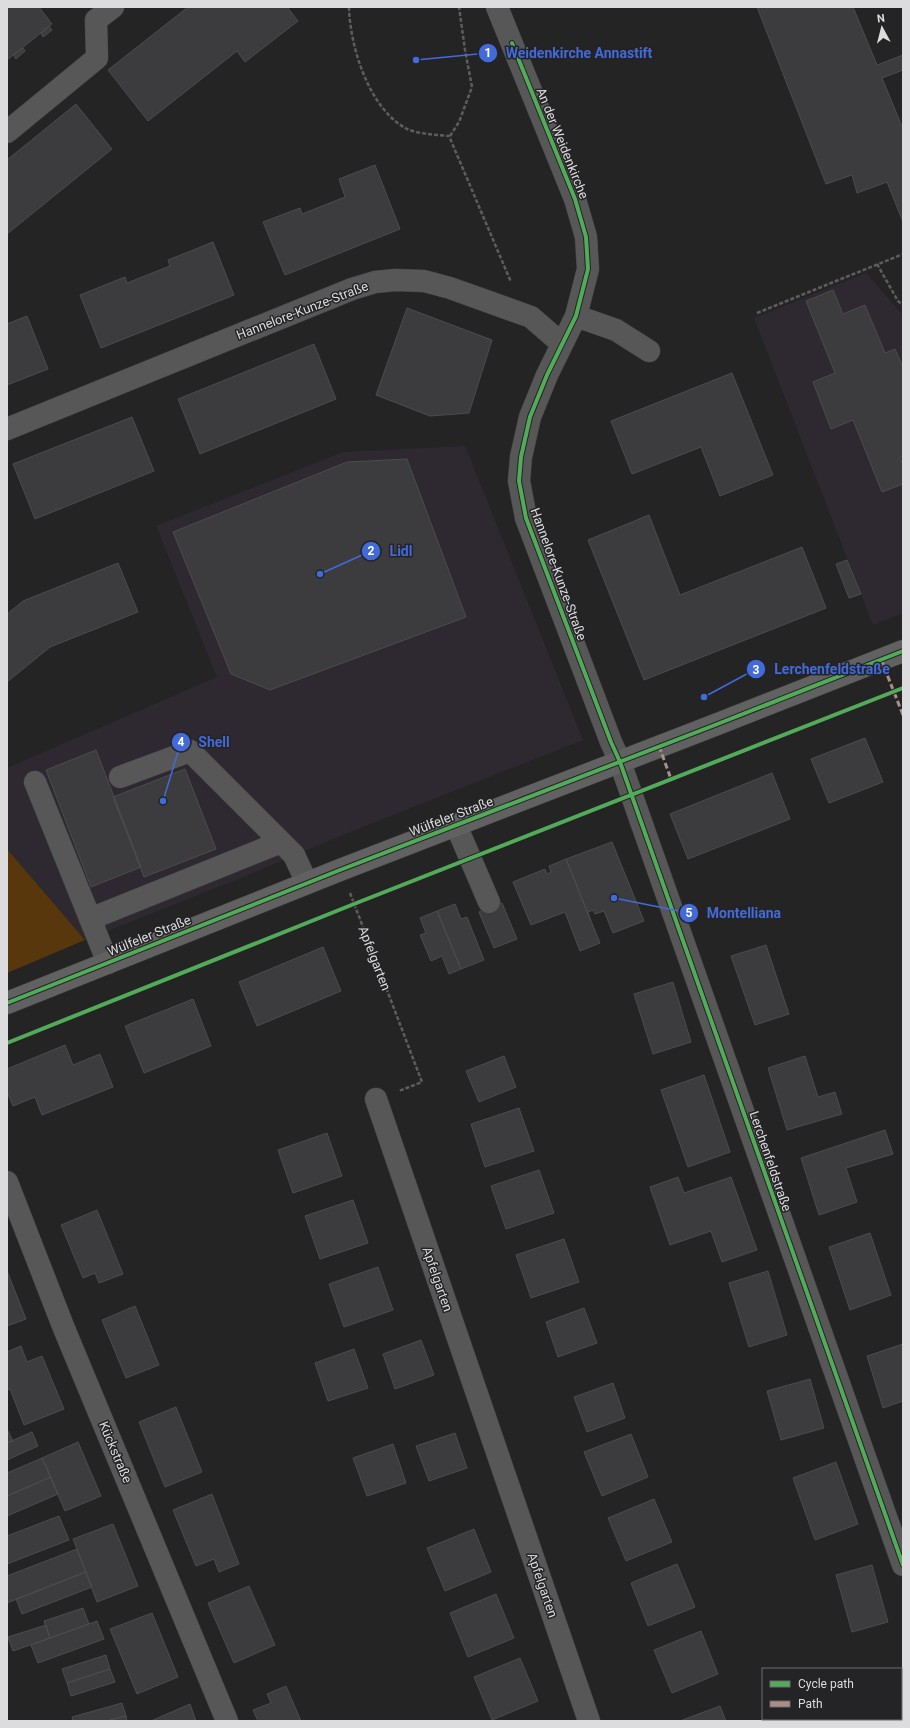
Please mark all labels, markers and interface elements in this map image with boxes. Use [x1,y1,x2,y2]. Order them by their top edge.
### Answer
north arrow [862,8,902,48]
text: N [876,12,886,25]
callout: Weidenkirche Annastift [478,40,661,66]
text: Weidenkirche Annastift [506,45,653,61]
text: 1 [485,46,491,60]
street label: An der Weidenkirche [533,85,592,201]
street label: Hannelore-Kunze-Straße [234,278,370,343]
street label: Hannelore-Kunze-Straße [528,506,590,643]
callout: Lidl [361,538,420,564]
text: Lidl [390,543,412,559]
text: 2 [368,544,375,558]
callout: Lerchenfeldstraße [746,656,898,682]
text: Lerchenfeldstraße [774,661,890,677]
text: 3 [753,663,760,677]
callout: Shell [171,729,238,755]
text: Shell [198,734,230,750]
text: 4 [178,735,185,749]
street label: Wülfeler Straße [407,794,495,839]
callout: Montelliana [679,900,789,926]
text: Montelliana [707,905,782,921]
text: 5 [686,906,693,920]
street label: Wülfeler Straße [105,912,193,959]
street label: Apfelgarten [355,924,394,992]
street label: Lerchenfeldstraße [746,1109,795,1213]
street label: Apfelgarten [419,1245,456,1314]
street label: Kückstraße [96,1419,135,1485]
street label: Apfelgarten [524,1551,561,1620]
legend [762,1668,902,1720]
text: Cycle path [798,1677,854,1691]
text: Path [798,1697,823,1711]

